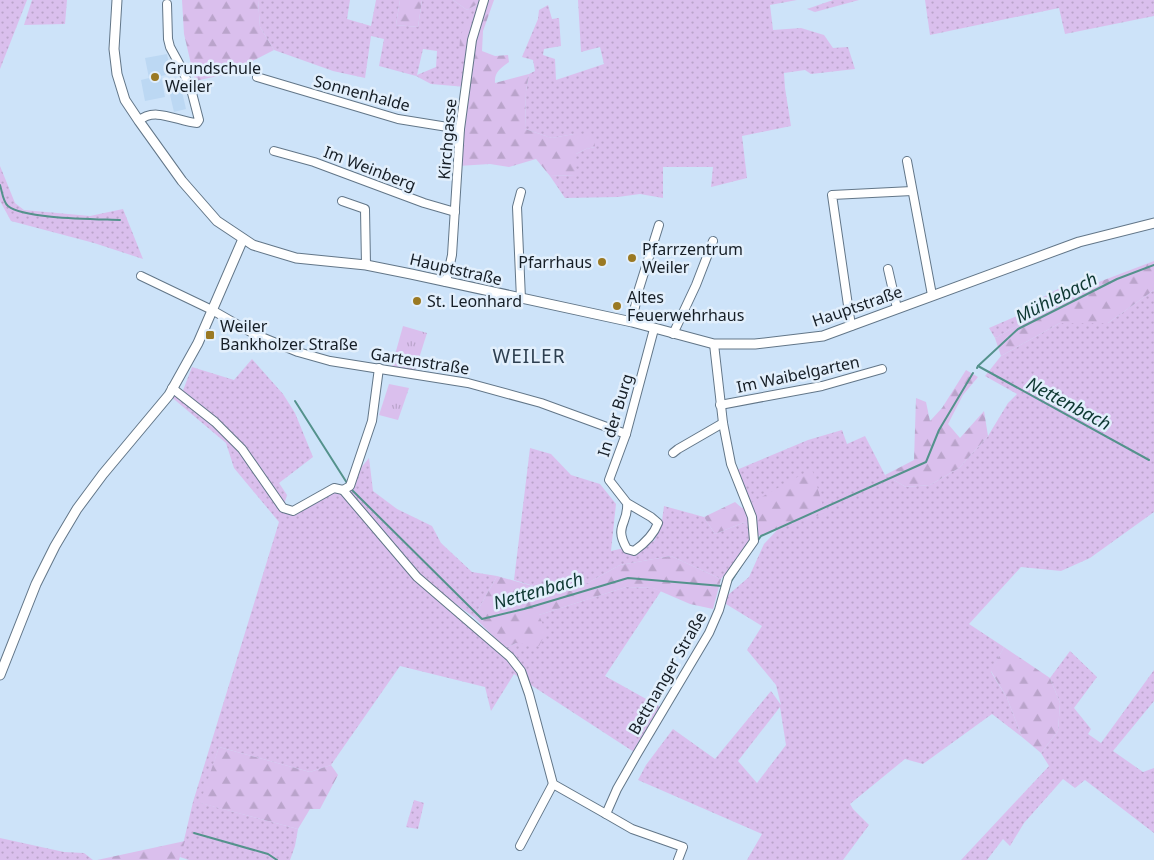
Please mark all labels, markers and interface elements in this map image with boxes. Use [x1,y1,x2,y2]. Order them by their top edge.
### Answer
place label: Grundschule Weiler [165,57,261,97]
street label: Sonnenhalde [311,70,413,116]
marker: Grundschule Weiler [149,71,161,83]
street label: Kirchgasse [433,98,461,180]
street label: Im Weinberg [321,140,419,196]
place label: Pfarrzentrum Weiler [642,238,743,278]
street label: Hauptstraße [408,248,504,290]
place label: Pfarrhaus [518,251,592,273]
marker: Pfarrzentrum Weiler [626,252,638,264]
marker: Pfarrhaus [596,256,608,268]
water label: Mühlebach [1011,266,1101,328]
street label: Hauptstraße [809,280,905,332]
place label: Altes Feuerwehrhaus [627,286,744,326]
place label: St. Leonhard [427,290,522,312]
marker: St. Leonhard [411,295,423,307]
marker: Altes Feuerwehrhaus [611,300,623,312]
place label: Weiler Bankholzer Straße [220,315,358,355]
marker: Weiler Bankholzer Straße [204,329,216,341]
street label: Gartenstraße [369,342,471,380]
district label: WEILER [492,343,566,369]
street label: Im Waibelgarten [734,350,862,398]
street label: In der Burg [592,371,638,459]
water label: Nettenbach [1023,371,1115,435]
water label: Nettenbach [490,566,586,614]
street label: Bettnanger Straße [623,608,711,738]

